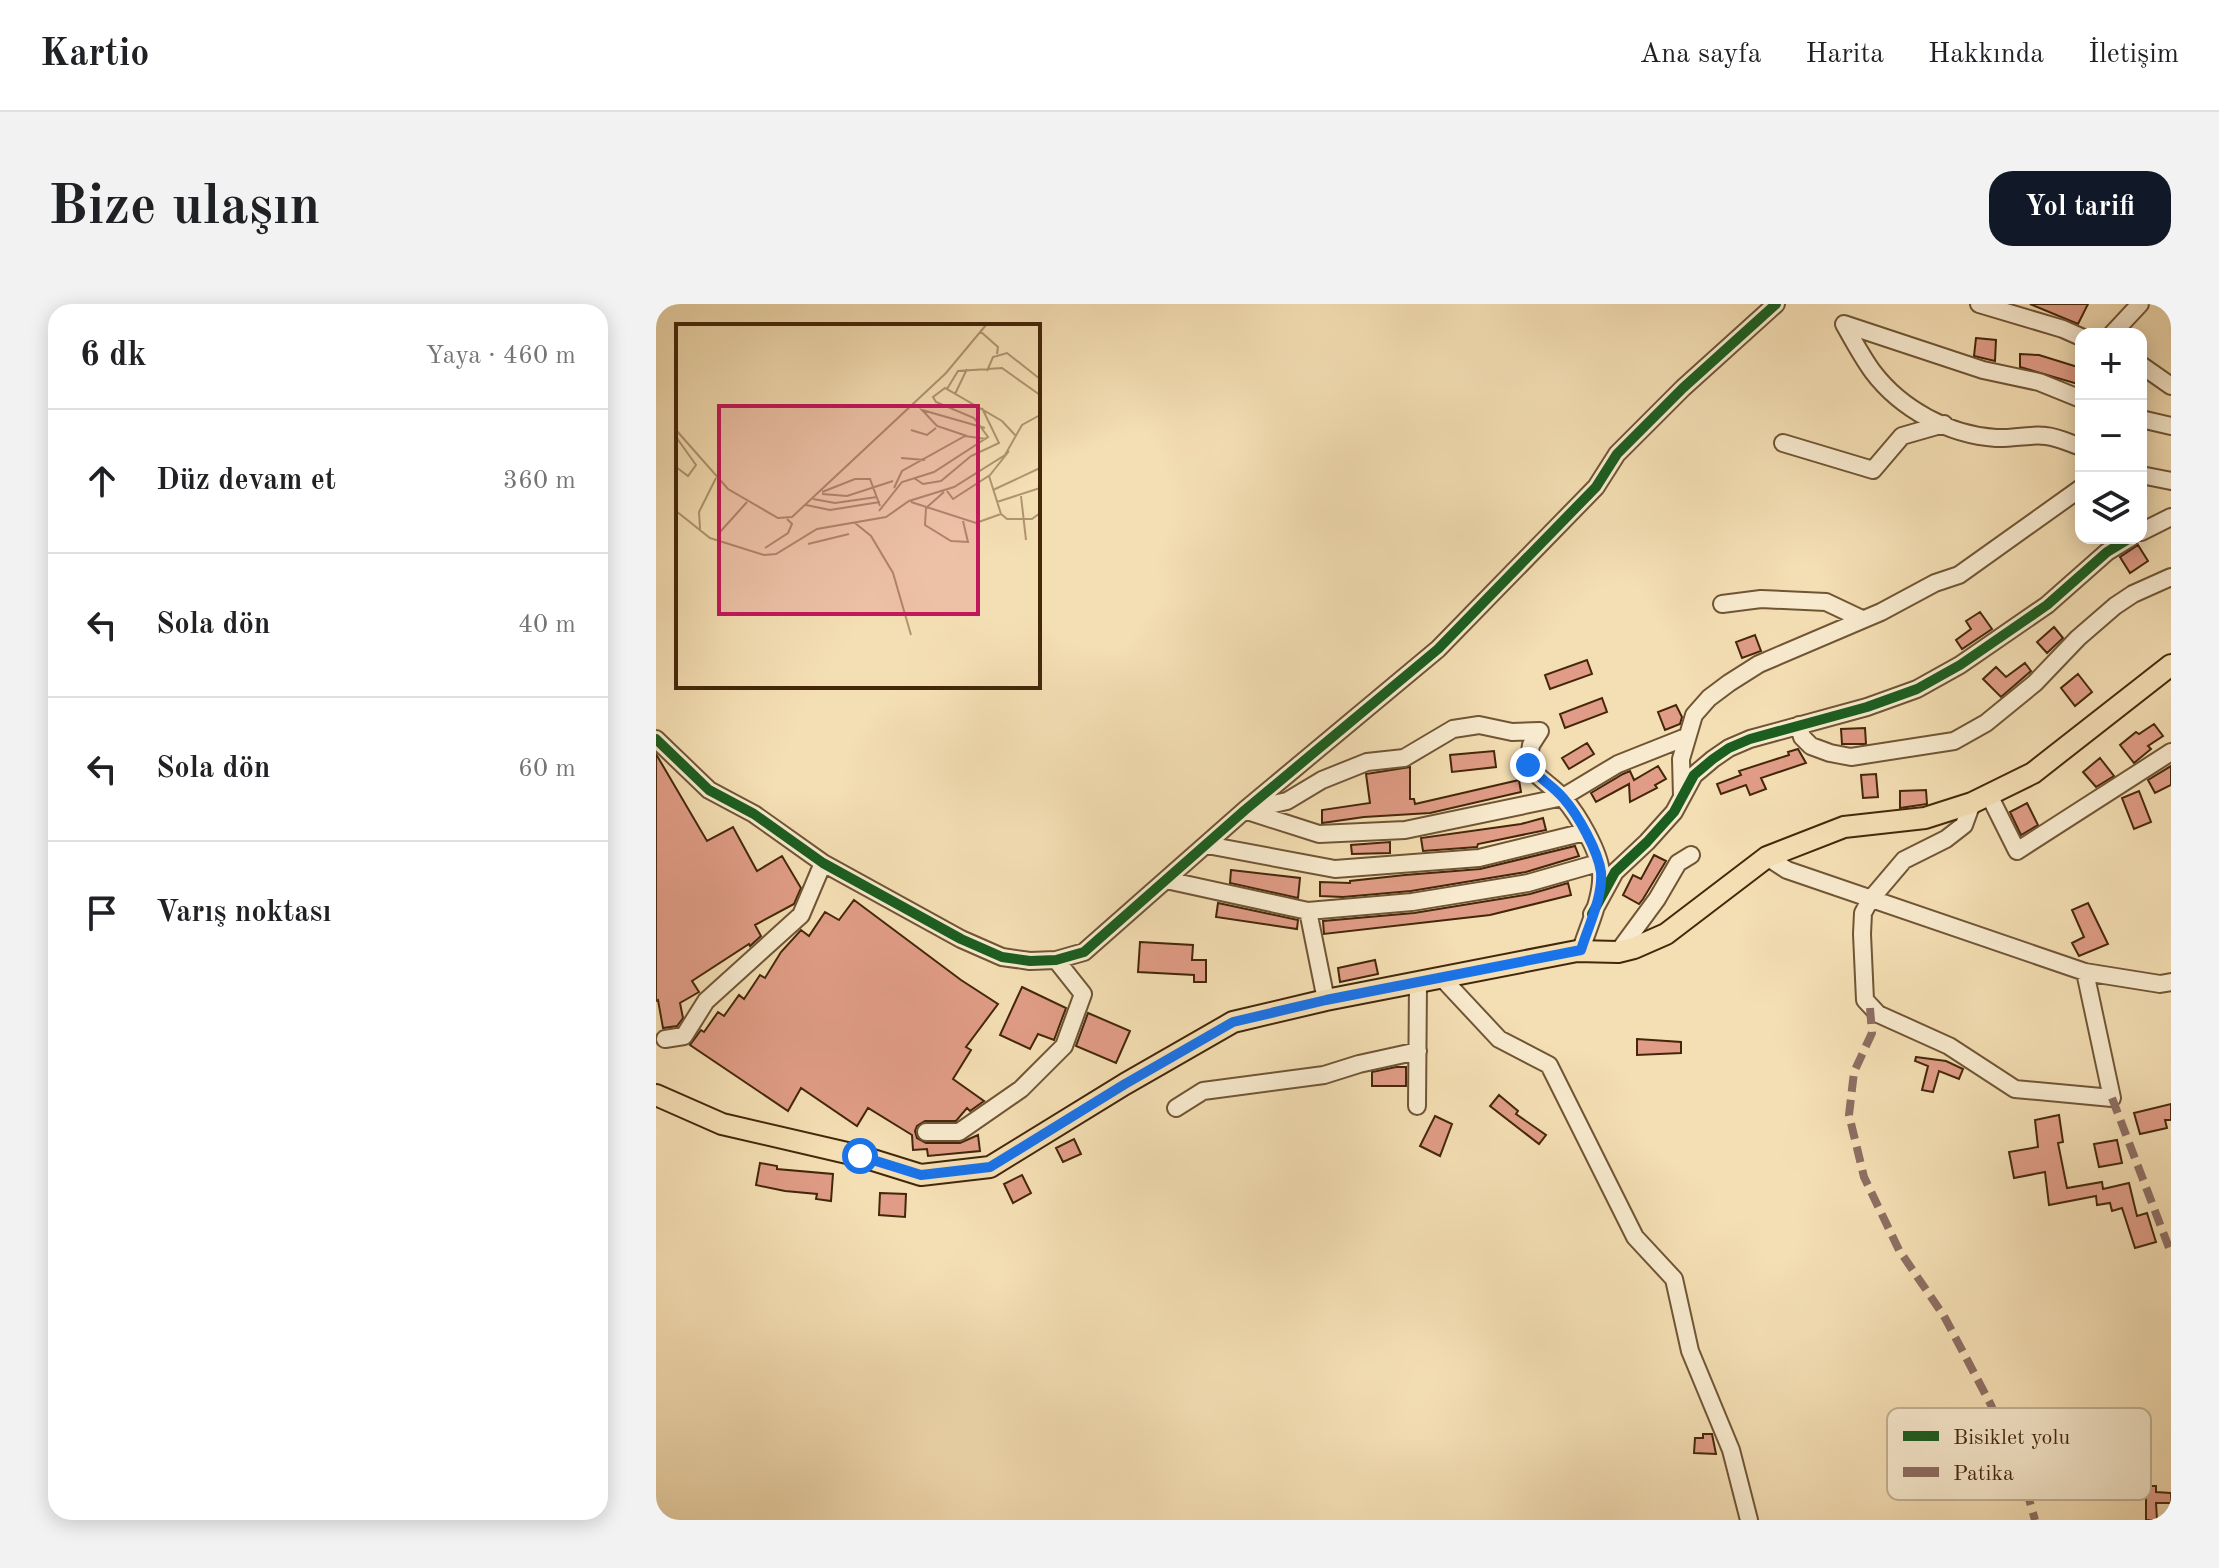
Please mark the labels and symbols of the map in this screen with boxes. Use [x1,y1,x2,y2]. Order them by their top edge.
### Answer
inset map [676,324,1040,688]
route end [1510,747,1546,783]
route start [842,1138,878,1174]
legend [1887,1408,2151,1500]
text: Bisiklet yolu [1953,1427,2070,1449]
text: Patika [1953,1463,2014,1485]

